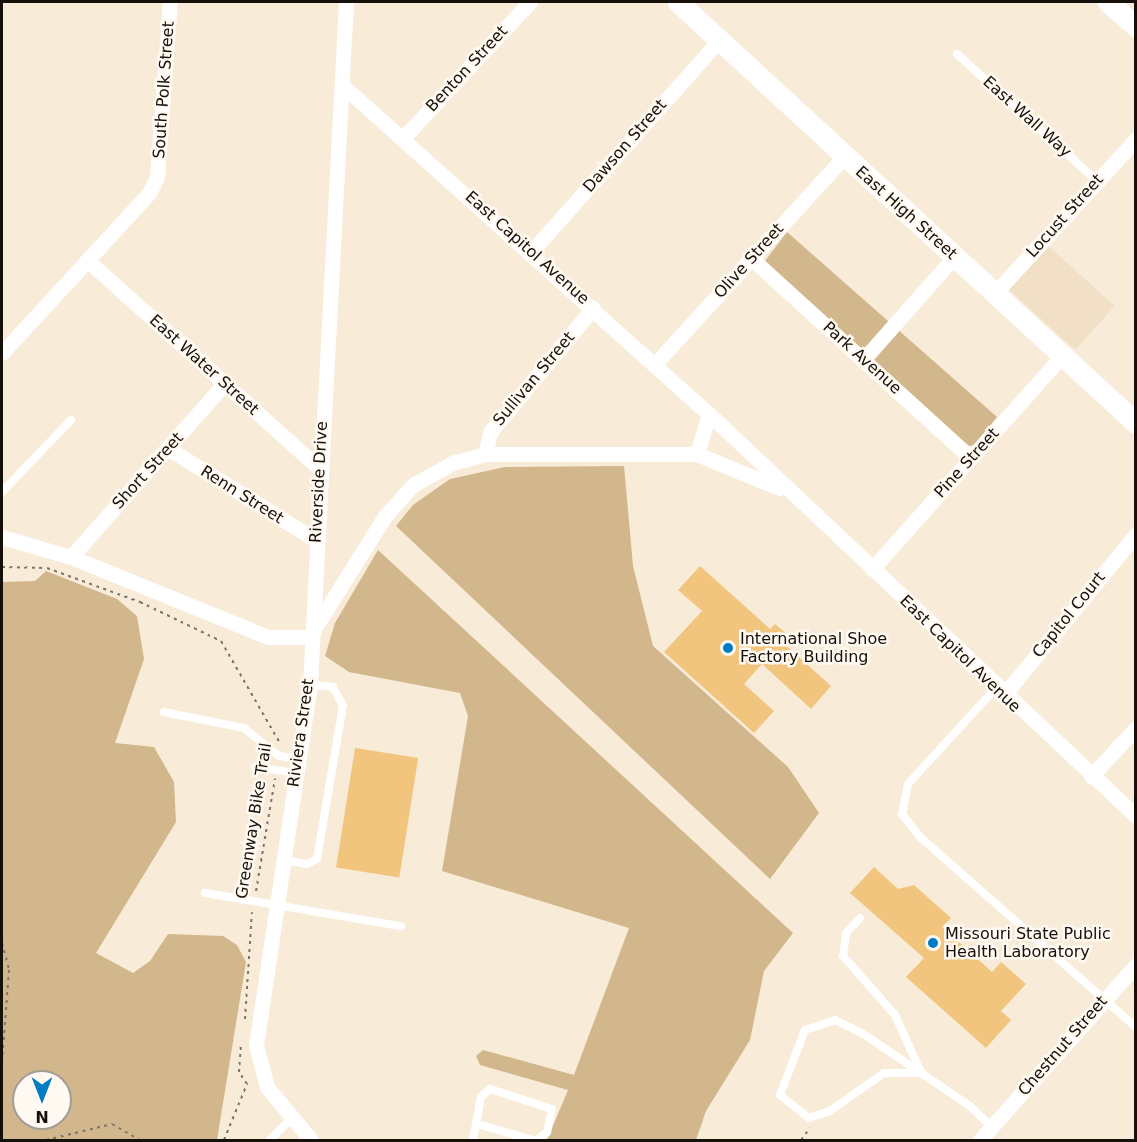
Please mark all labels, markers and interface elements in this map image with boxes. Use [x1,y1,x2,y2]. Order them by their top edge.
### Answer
street label: South Polk Street [150,21,178,159]
street label: Benton Street [422,22,512,116]
street label: East Wall Way [979,72,1075,162]
street label: Dawson Street [579,95,671,197]
street label: East High Street [851,162,961,264]
street label: Locust Street [1023,170,1107,262]
street label: East Capitol Avenue [461,187,593,309]
street label: Olive Street [710,219,788,303]
street label: East Water Street [145,311,263,419]
street label: Park Avenue [819,318,905,398]
street label: Sullivan Street [489,328,579,430]
street label: Riverside Drive [306,421,332,543]
street label: Pine Street [931,424,1003,502]
street label: Short Street [109,429,187,513]
street label: Renn Street [197,462,287,528]
street label: Capitol Court [1028,568,1110,662]
street label: East Capitol Avenue [896,591,1024,717]
place label: International Shoe Factory Building [740,629,887,667]
marker: International Shoe Factory Building [721,641,735,655]
street label: Riviera Street [284,677,318,789]
street label: Greenway Bike Trail [232,742,276,900]
place label: Missouri State Public Health Laboratory [945,924,1111,962]
marker: Missouri State Public Health Laboratory [926,936,940,950]
street label: Chestnut Street [1014,992,1112,1100]
north arrow [12,1070,72,1130]
text: N [35,1107,49,1126]

